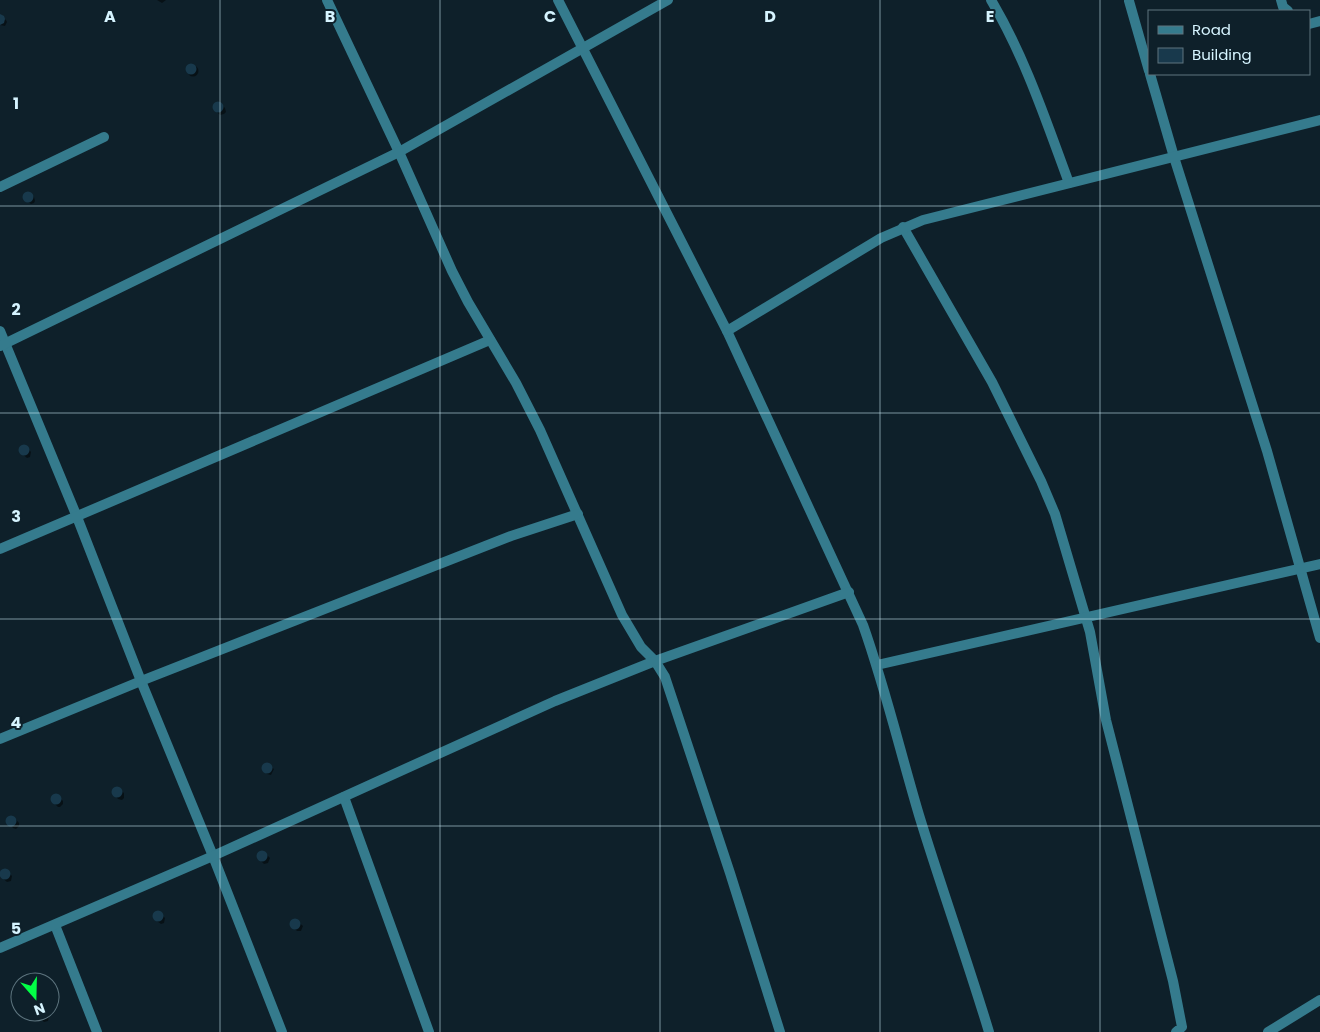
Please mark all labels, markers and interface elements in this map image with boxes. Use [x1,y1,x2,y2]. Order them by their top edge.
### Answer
text: A [104,5,116,28]
text: B [325,5,335,28]
text: C [544,5,556,28]
text: D [764,5,776,28]
text: E [986,5,994,28]
legend [1148,10,1310,75]
text: Road [1192,19,1231,40]
text: Building [1192,44,1252,65]
text: 1 [13,92,19,115]
text: 2 [11,298,21,321]
text: 3 [11,505,21,528]
text: 4 [11,711,22,734]
text: 5 [11,917,21,940]
north arrow [10,972,60,1022]
text: N [31,998,48,1020]

